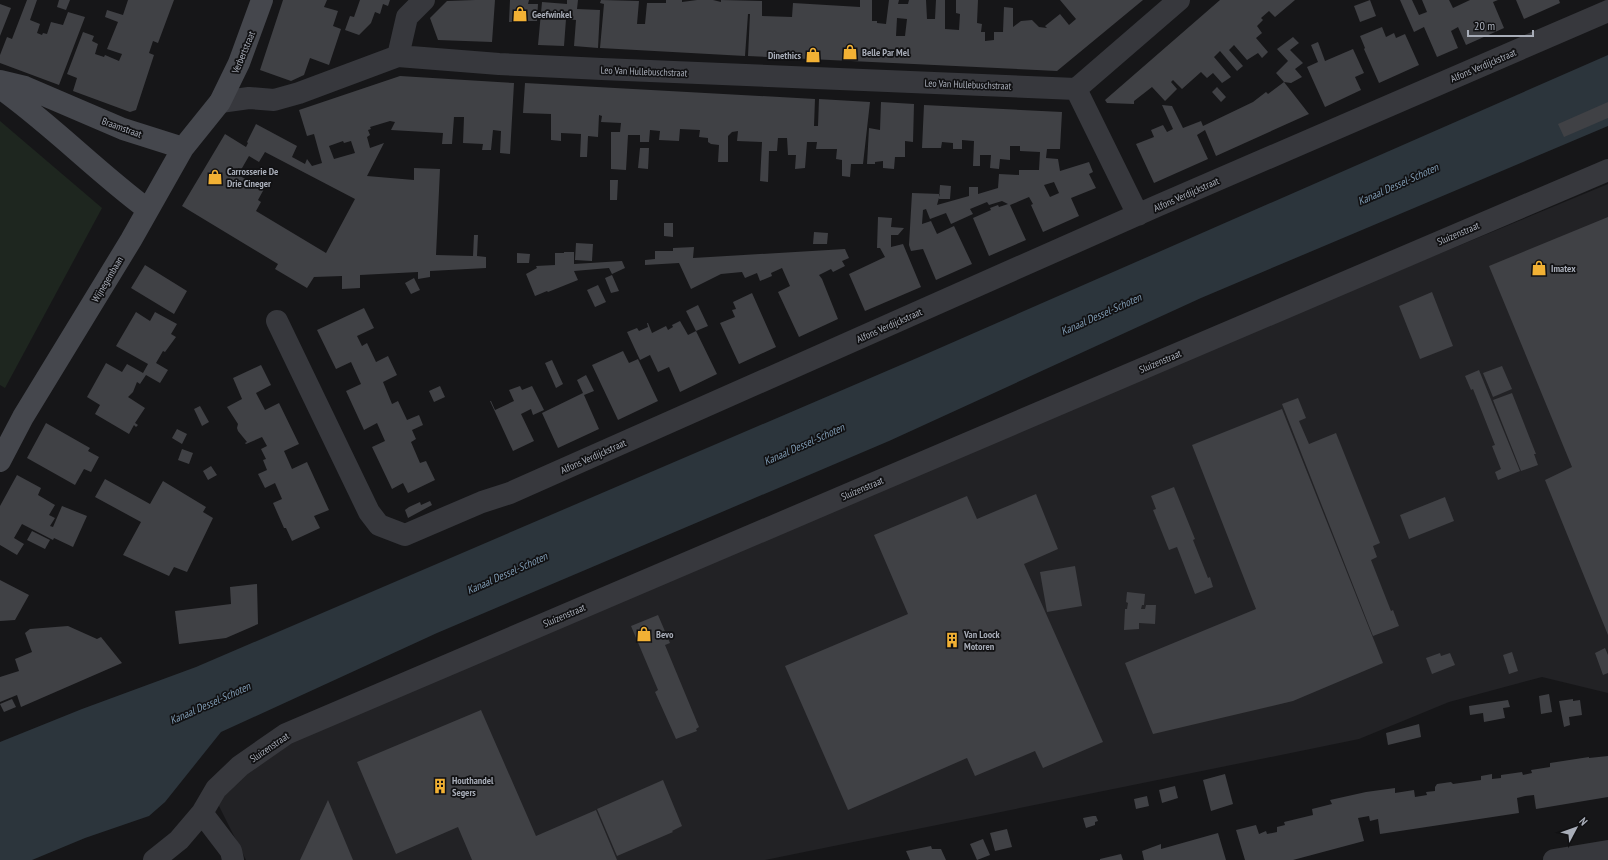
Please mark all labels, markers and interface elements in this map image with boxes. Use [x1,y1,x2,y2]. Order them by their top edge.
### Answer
shop icon: Geefwinkel [511,5,529,23]
place label: Geefwinkel [532,8,572,21]
scale bar [1468,12,1533,38]
text: 20 m [1474,18,1495,33]
street label: Verbertstraat [228,29,258,76]
shop icon: Belle Par Mel [841,43,859,61]
shop icon: Dinethics [804,46,822,64]
place label: Belle Par Mel [862,46,910,59]
street label: Alfons Verdijckstraat [1448,46,1518,85]
place label: Dinethics [768,49,801,62]
street label: Leo Van Hullebuschstraat [600,63,688,80]
street label: Leo Van Hullebuschstraat [924,76,1012,93]
street label: Braamstraat [100,114,144,141]
water label: Kanaal Dessel-Schoten [1356,159,1442,208]
place label: Carrosserie De Drie Cineger [227,165,278,190]
shop icon: Carrosserie De Drie Cineger [206,168,224,186]
street label: Alfons Verdijckstraat [1151,174,1221,215]
street label: Sluizenstraat [1435,219,1482,248]
street label: Wijnegembaan [89,254,126,305]
shop icon: Imatex [1530,259,1548,277]
place label: Imatex [1551,262,1576,275]
water label: Kanaal Dessel-Schoten [1059,289,1145,338]
street label: Alfons Verdijckstraat [854,305,924,346]
street label: Sluizenstraat [1137,347,1184,376]
water label: Kanaal Dessel-Schoten [762,419,848,468]
street label: Alfons Verdijckstraat [558,436,628,477]
street label: Sluizenstraat [839,474,886,503]
water label: Kanaal Dessel-Schoten [465,548,551,597]
street label: Sluizenstraat [541,601,588,630]
shop icon: Bevo [635,625,653,643]
place label: Bevo [656,628,674,641]
place label: Van Loock Motoren [963,628,1001,653]
building icon: Van Loock Motoren [943,631,961,649]
water label: Kanaal Dessel-Schoten [168,678,254,727]
street label: Sluizenstraat [247,729,292,765]
place label: Houthandel Segers [452,774,494,799]
building icon: Houthandel Segers [431,777,449,795]
north arrow [1556,808,1596,848]
text: N [1576,815,1591,828]

